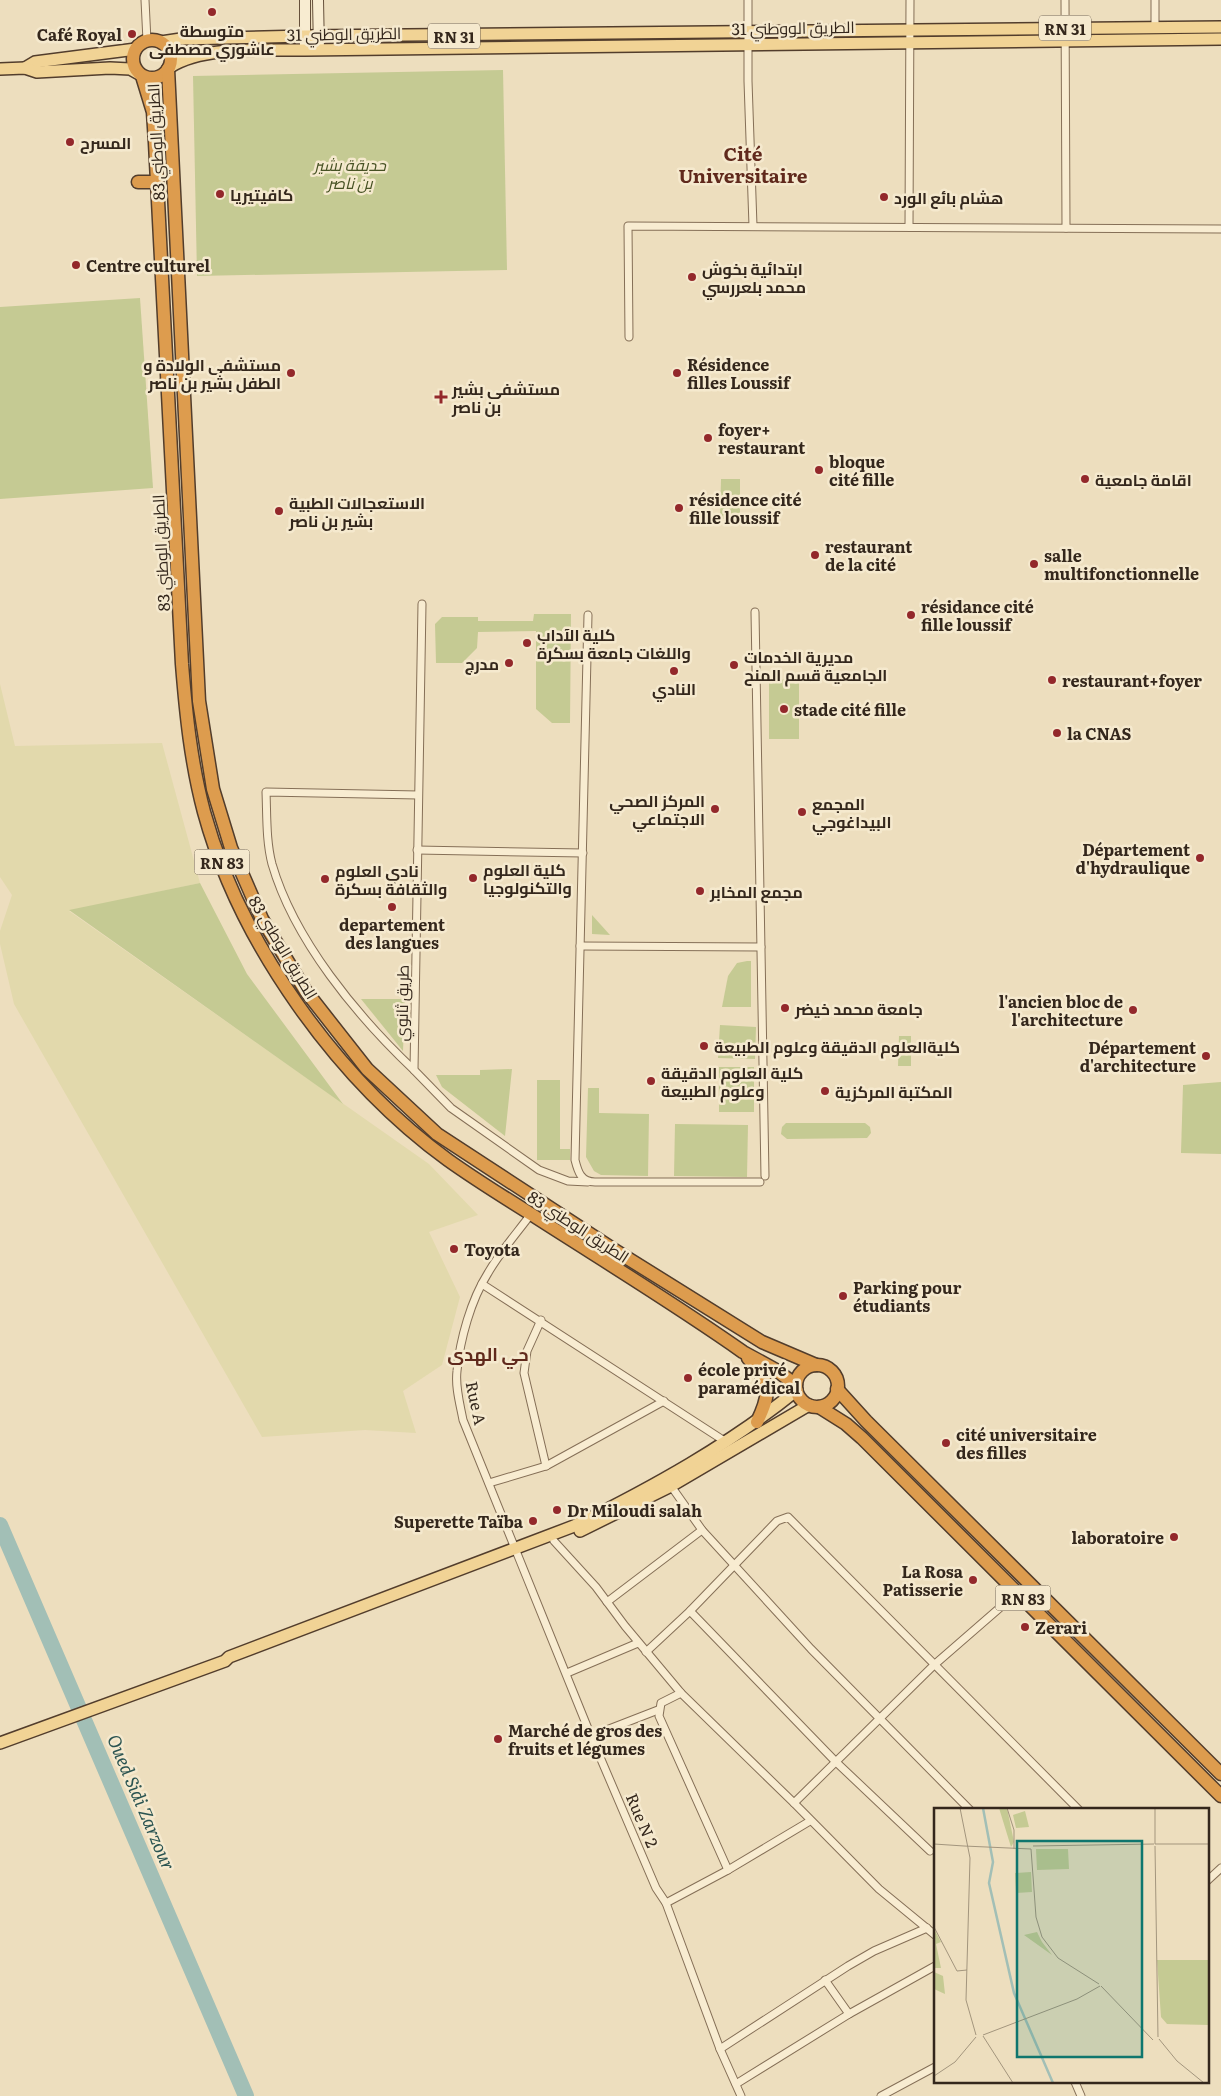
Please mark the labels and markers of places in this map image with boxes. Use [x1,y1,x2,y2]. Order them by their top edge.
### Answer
marker: متوسطة عاشوري مصطفى [206,6,218,18]
place label: متوسطة عاشوري مصطفى [149,18,275,62]
place label: Café Royal [37,22,122,46]
marker: Café Royal [126,28,138,40]
place label: المسرح [80,130,131,154]
marker: المسرح [64,136,76,148]
place label: كافيتيريا [230,182,293,206]
place label: هشام بائع الورد [894,185,1003,210]
marker: كافيتيريا [214,188,226,200]
marker: هشام بائع الورد [878,191,890,203]
place label: Centre culturel [86,253,210,277]
place label: ابتدائية بخوش محمد بلعررسي [702,256,806,300]
marker: Centre culturel [70,259,82,271]
marker: ابتدائية بخوش محمد بلعررسي [686,271,698,283]
place label: مستشفى الولادة و الطفل بشير بن ناصر [143,352,281,394]
place label: Résidence filles Loussif [687,352,792,394]
marker: مستشفى الولادة و الطفل بشير بن ناصر [285,367,297,379]
marker: Résidence filles Loussif [671,367,683,379]
place label: مستشفى بشير بن ناصر [451,376,560,418]
marker: مستشفى بشير بن ناصر [434,390,448,404]
place label: foyer+ restaurant [718,417,805,459]
marker: foyer+ restaurant [702,432,714,444]
place label: bloque cité fille [829,449,894,491]
marker: bloque cité fille [813,464,825,476]
place label: اقامة جامعية [1095,467,1192,491]
marker: اقامة جامعية [1079,473,1091,485]
place label: résidence cité fille loussif [689,487,802,529]
place label: الاستعجالات الطبية بشير بن ناصر [288,490,425,532]
marker: résidence cité fille loussif [673,502,685,514]
marker: الاستعجالات الطبية بشير بن ناصر [273,505,285,517]
place label: restaurant de la cité [825,534,912,576]
place label: salle multifonctionnelle [1044,543,1199,585]
marker: restaurant de la cité [809,549,821,561]
marker: salle multifonctionnelle [1028,558,1040,570]
place label: résidance cité fille loussif [921,594,1034,636]
marker: résidance cité fille loussif [905,609,917,621]
place label: كلية الآداب واللغات جامعة بسكرة [537,622,691,664]
marker: كلية الآداب واللغات جامعة بسكرة [521,637,533,649]
place label: مديرية الخدمات الجامعية قسم المنح [744,644,887,687]
place label: مدرج [465,651,499,675]
marker: مدرج [503,657,515,669]
marker: مديرية الخدمات الجامعية قسم المنح [728,659,740,671]
marker: النادي [668,665,680,677]
place label: restaurant+foyer [1062,668,1202,692]
marker: restaurant+foyer [1046,674,1058,686]
place label: النادي [652,676,696,702]
place label: stade cité fille [794,697,906,721]
marker: stade cité fille [778,703,790,715]
place label: la CNAS [1067,721,1131,745]
marker: la CNAS [1051,727,1063,739]
place label: المركز الصحي الاجتماعي [609,788,705,832]
place label: المجمع البيداغوجي [812,791,891,835]
marker: المركز الصحي الاجتماعي [709,803,721,815]
marker: المجمع البيداغوجي [796,806,808,818]
place label: Département d'hydraulique [1076,837,1190,879]
marker: Département d'hydraulique [1194,852,1206,864]
place label: كلية العلوم والتكنولوجيا [483,857,572,899]
place label: نادي العلوم والثقافة بسكرة [335,858,447,900]
marker: كلية العلوم والتكنولوجيا [467,872,479,884]
marker: نادي العلوم والثقافة بسكرة [319,873,331,885]
place label: مجمع المخابر [709,879,803,903]
marker: مجمع المخابر [694,885,706,897]
marker: departement des langues [386,901,398,913]
place label: departement des langues [339,912,445,954]
place label: l'ancien bloc de l'architecture [999,989,1123,1031]
place label: جامعة محمد خيضر [794,996,923,1020]
marker: جامعة محمد خيضر [779,1002,791,1014]
marker: l'ancien bloc de l'architecture [1127,1004,1139,1016]
place label: كليةالعلوم الدقيقة وعلوم الطبيعة [714,1034,960,1059]
place label: Département d'architecture [1080,1035,1196,1077]
marker: كليةالعلوم الدقيقة وعلوم الطبيعة [698,1040,710,1052]
marker: Département d'architecture [1200,1050,1212,1062]
place label: كلية العلوم الدقيقة وعلوم الطبيعة [661,1060,803,1103]
marker: كلية العلوم الدقيقة وعلوم الطبيعة [645,1075,657,1087]
place label: المكتبة المركزية [835,1079,953,1103]
marker: المكتبة المركزية [819,1085,831,1097]
place label: Toyota [464,1237,521,1261]
marker: Toyota [448,1243,460,1255]
place label: Parking pour étudiants [853,1275,962,1317]
marker: Parking pour étudiants [837,1290,849,1302]
place label: école privé paramédical [698,1357,800,1399]
marker: école privé paramédical [682,1372,694,1384]
place label: cité universitaire des filles [956,1422,1097,1464]
marker: cité universitaire des filles [940,1437,952,1449]
place label: Dr Miloudi salah [567,1498,702,1522]
marker: Dr Miloudi salah [551,1504,563,1516]
place label: Superette Taïba [394,1509,524,1533]
marker: Superette Taïba [527,1515,539,1527]
place label: laboratoire [1072,1525,1164,1549]
marker: laboratoire [1168,1531,1180,1543]
place label: La Rosa Patisserie [883,1559,964,1601]
marker: La Rosa Patisserie [967,1574,979,1586]
place label: Zerari [1035,1615,1087,1639]
marker: Zerari [1019,1621,1031,1633]
place label: Marché de gros des fruits et légumes [508,1718,662,1760]
marker: Marché de gros des fruits et légumes [492,1733,504,1745]

